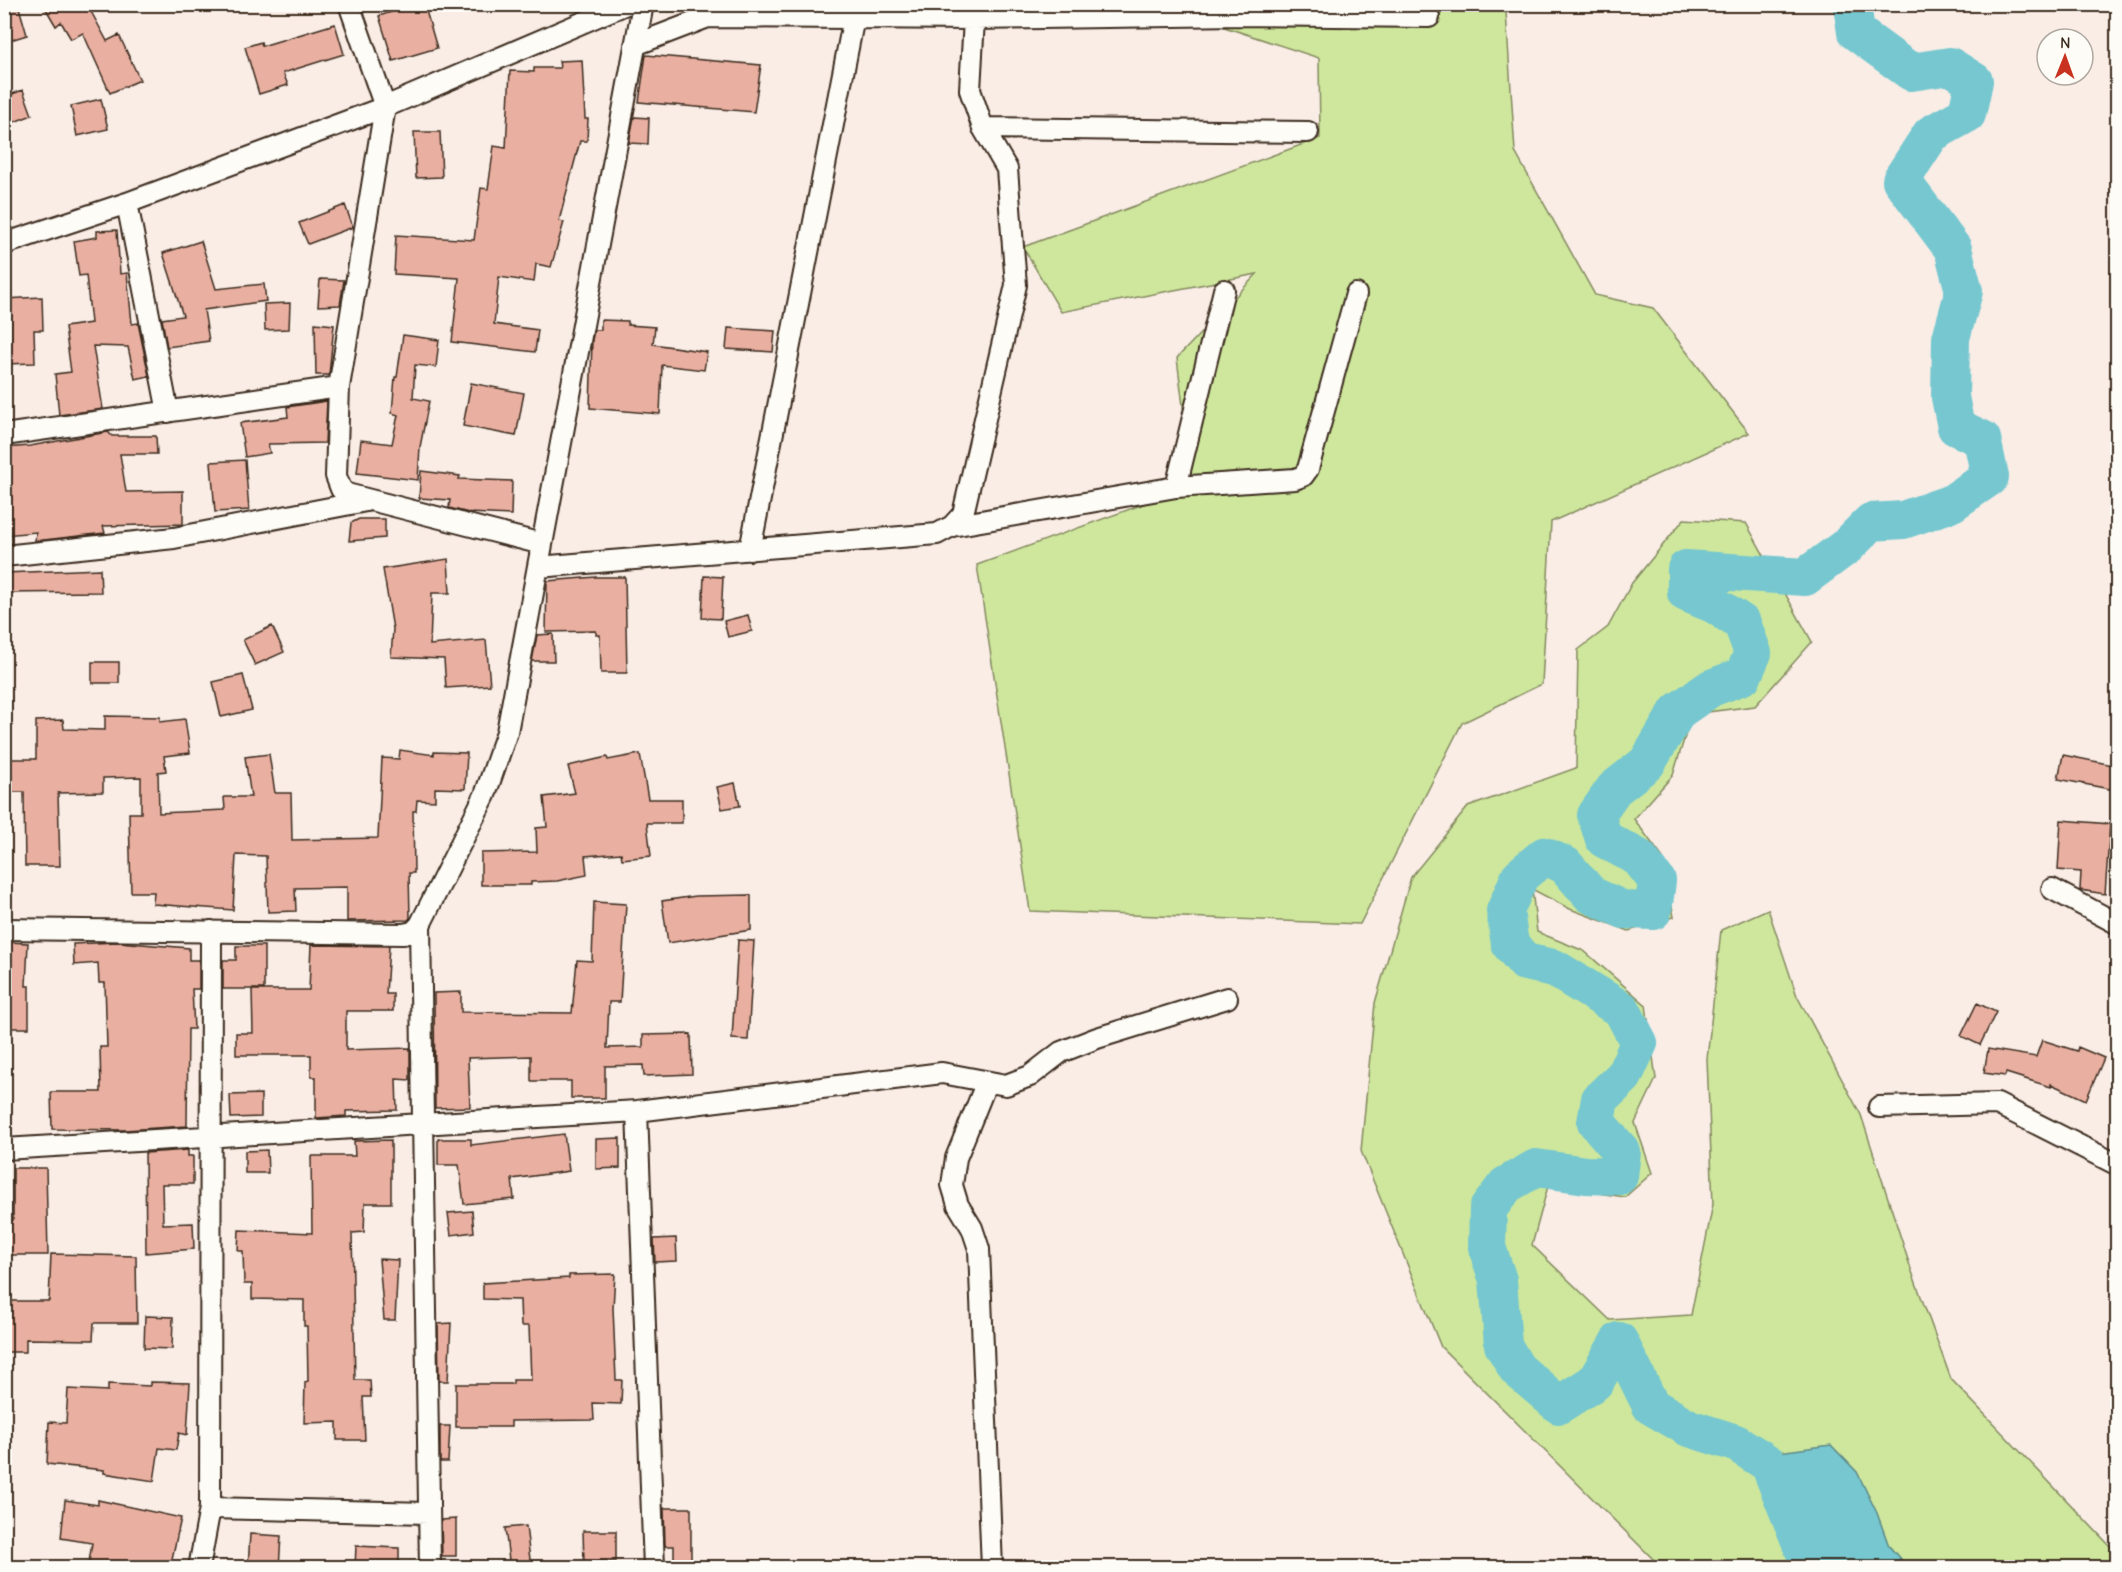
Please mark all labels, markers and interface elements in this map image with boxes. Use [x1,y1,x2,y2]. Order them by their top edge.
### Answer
north arrow [2035,27,2095,87]
text: N [2060,34,2071,52]

